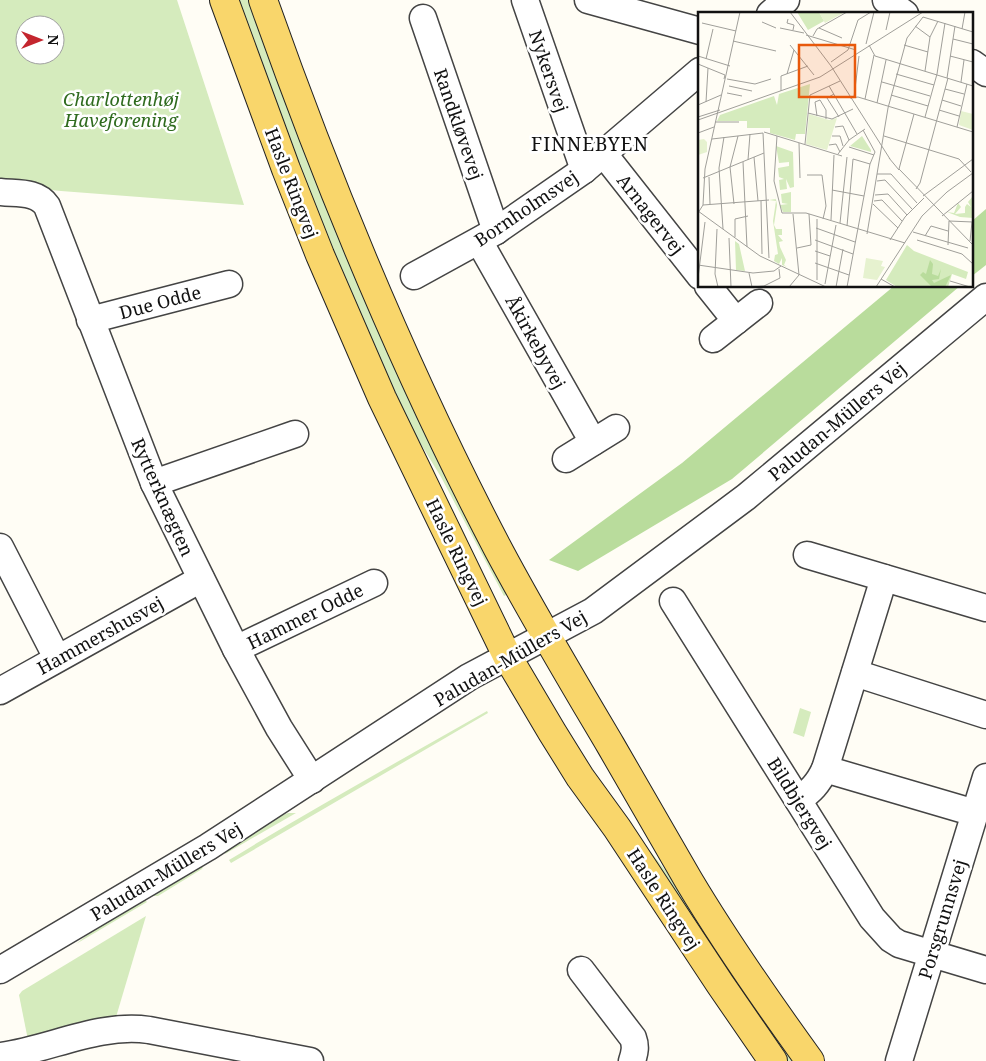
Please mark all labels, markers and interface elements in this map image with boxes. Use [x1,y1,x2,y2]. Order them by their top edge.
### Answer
inset map [698,12,974,288]
north arrow [15,15,65,65]
street label: Nykersvej [524,27,574,115]
text: N [44,34,63,46]
street label: Randkløvevej [429,65,489,183]
park label: Charlottenhøj Haveforening [63,87,180,132]
street label: Hasle Ringvej [260,124,324,242]
district label: FINNEBYEN [531,131,649,157]
street label: Bornholmsvej [469,164,583,252]
street label: Arnagervej [612,169,690,259]
street label: Due Odde [116,280,204,324]
street label: Åkirkebyvej [500,291,572,393]
street label: Paludan-Müllers Vej [763,356,911,486]
street label: Rytterknægten [126,434,200,560]
street label: Hasle Ringvej [421,494,493,610]
street label: Hammer Odde [243,578,367,654]
street label: Hammershusvej [32,590,168,680]
street label: Paludan-Müllers Vej [429,604,591,712]
street label: Bildbjergvej [762,753,838,853]
street label: Paludan-Müllers Vej [86,816,246,926]
street label: Hasle Ringvej [622,844,706,954]
street label: Porsgrunnsvej [912,856,972,982]

